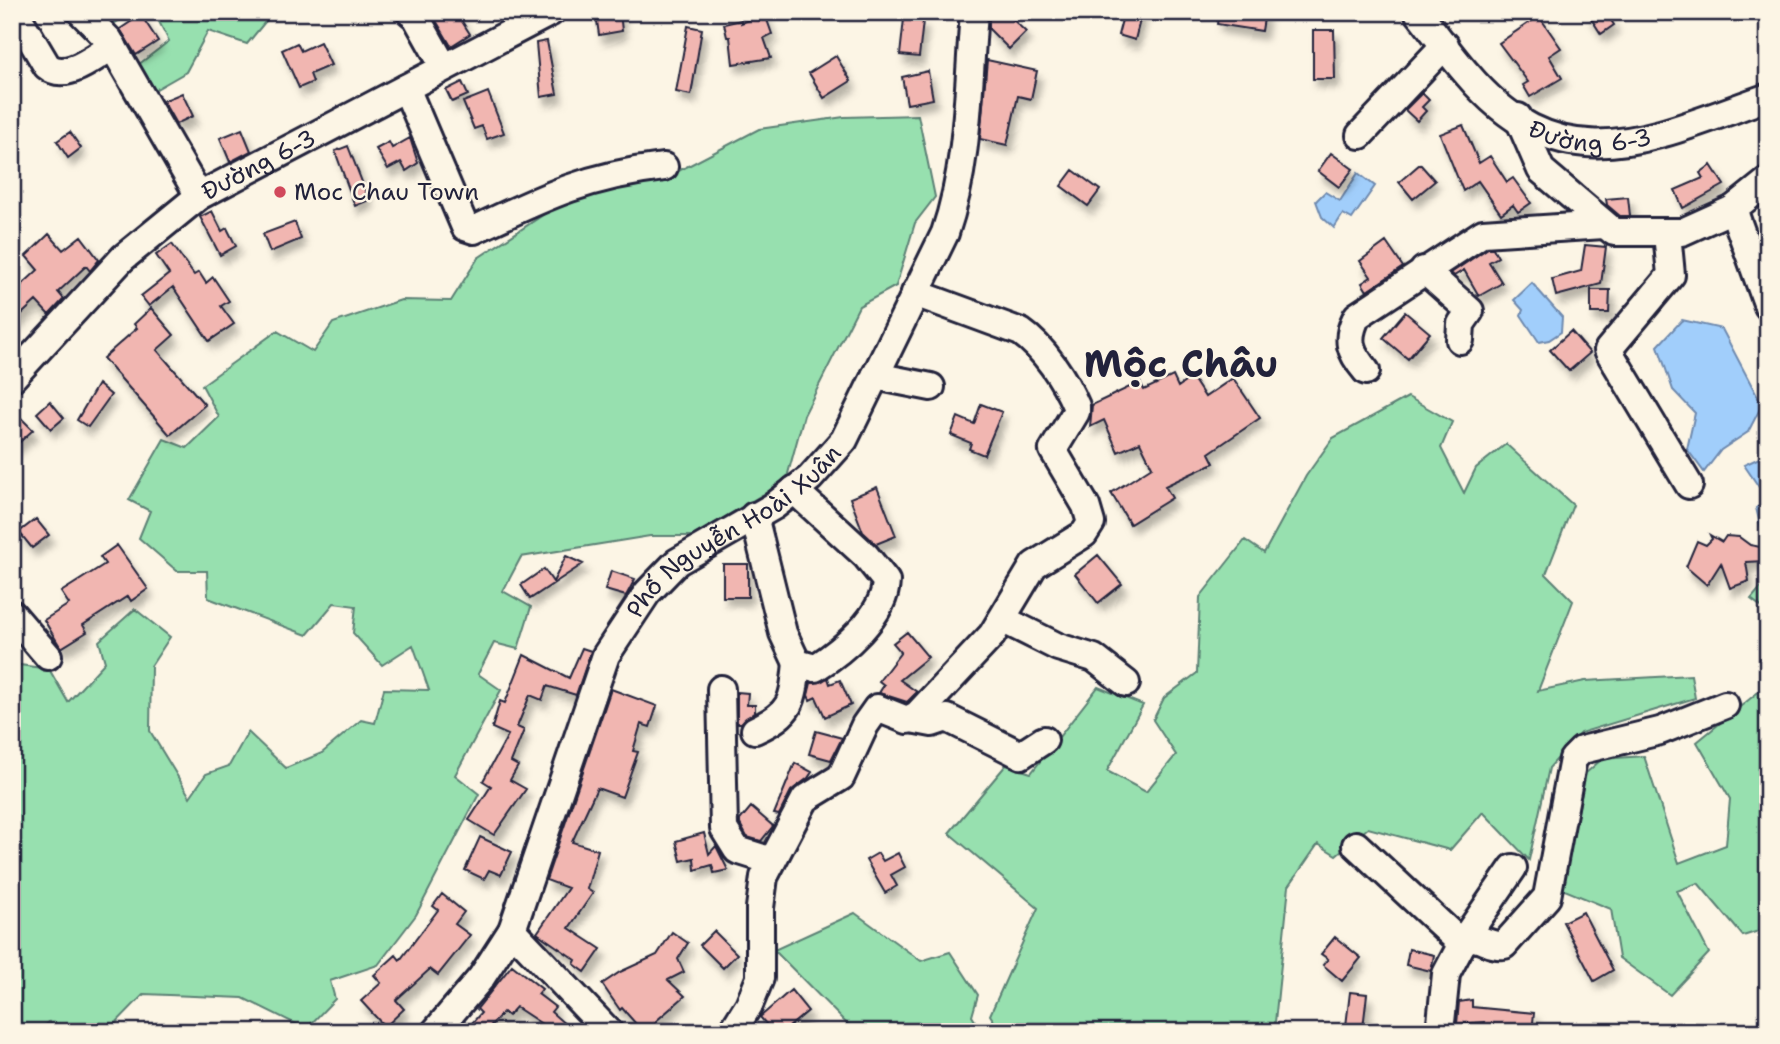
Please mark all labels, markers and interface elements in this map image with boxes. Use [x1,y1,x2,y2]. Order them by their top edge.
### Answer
street label: Đường 6-3 [1523,113,1655,160]
street label: Đường 6-3 [196,122,321,208]
place label: Moc Chau Town [294,176,479,208]
marker: Moc Chau Town [272,184,288,200]
district label: Mộc Châu [1084,338,1278,389]
street label: Phố Nguyễn Hoài Xuân [619,438,848,624]

